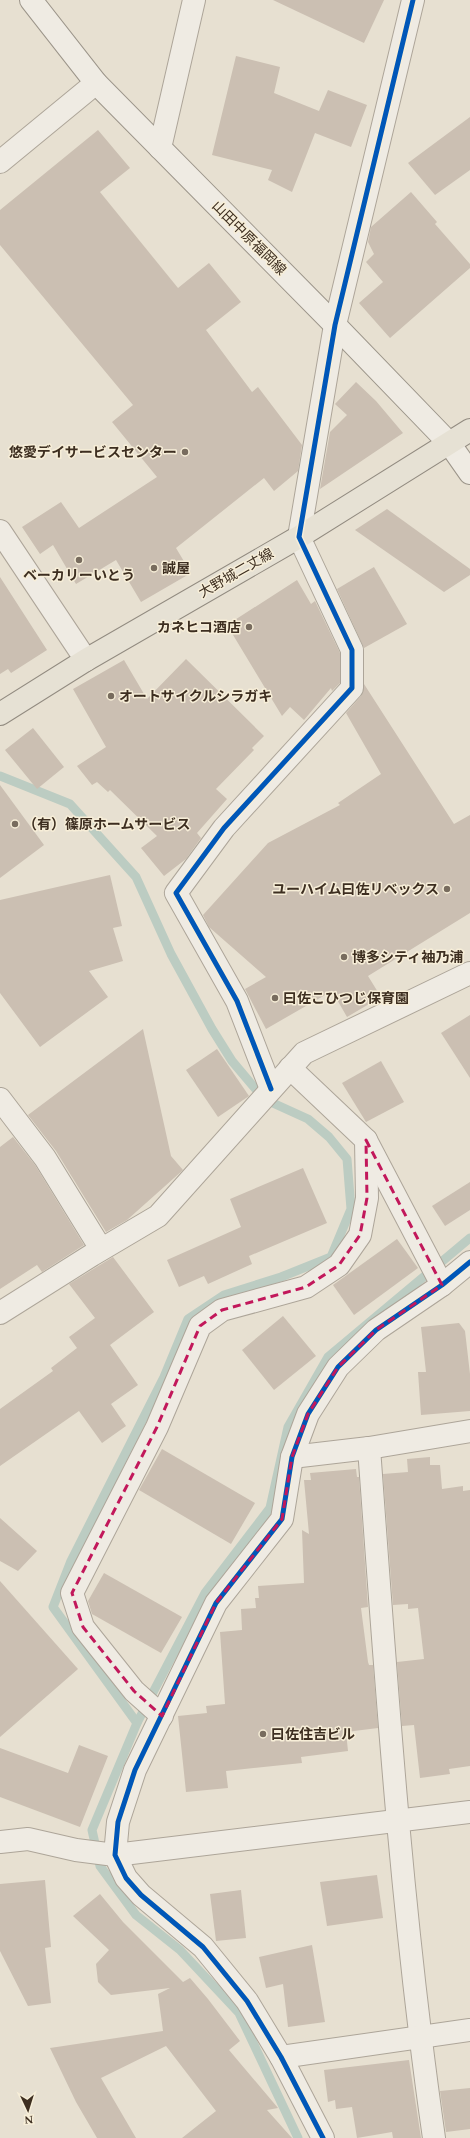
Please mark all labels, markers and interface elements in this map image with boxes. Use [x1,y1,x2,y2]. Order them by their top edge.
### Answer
street label: 山田中原福岡線 [207,196,291,280]
place label: 悠愛デイサービスセンター [9,442,177,463]
marker: 悠愛デイサービスセンター [180,447,190,457]
street label: 大野城二丈線 [194,543,278,603]
marker: ベーカリーいとう [74,555,84,565]
place label: 誠屋 [162,558,190,579]
marker: 誠屋 [149,563,159,573]
place label: ベーカリーいとう [23,565,135,586]
place label: カネヒコ酒店 [157,617,241,638]
marker: カネヒコ酒店 [244,622,254,632]
place label: オートサイクルシラガキ [119,686,272,707]
marker: オートサイクルシラガキ [106,691,116,701]
place label: （有）篠原ホームサービス [23,814,191,835]
marker: （有）篠原ホームサービス [10,819,20,829]
place label: ユーハイム曰佐リベックス [272,879,439,900]
marker: ユーハイム曰佐リベックス [442,884,452,894]
place label: 博多シティ袖乃浦 [352,947,463,968]
marker: 博多シティ袖乃浦 [339,952,349,962]
place label: 曰佐こひつじ保育園 [283,988,409,1009]
marker: 曰佐こひつじ保育園 [270,993,280,1003]
place label: 曰佐住吉ビル [271,1724,355,1745]
marker: 曰佐住吉ビル [258,1729,268,1739]
north arrow [8,2090,48,2130]
text: N [24,2111,34,2128]

